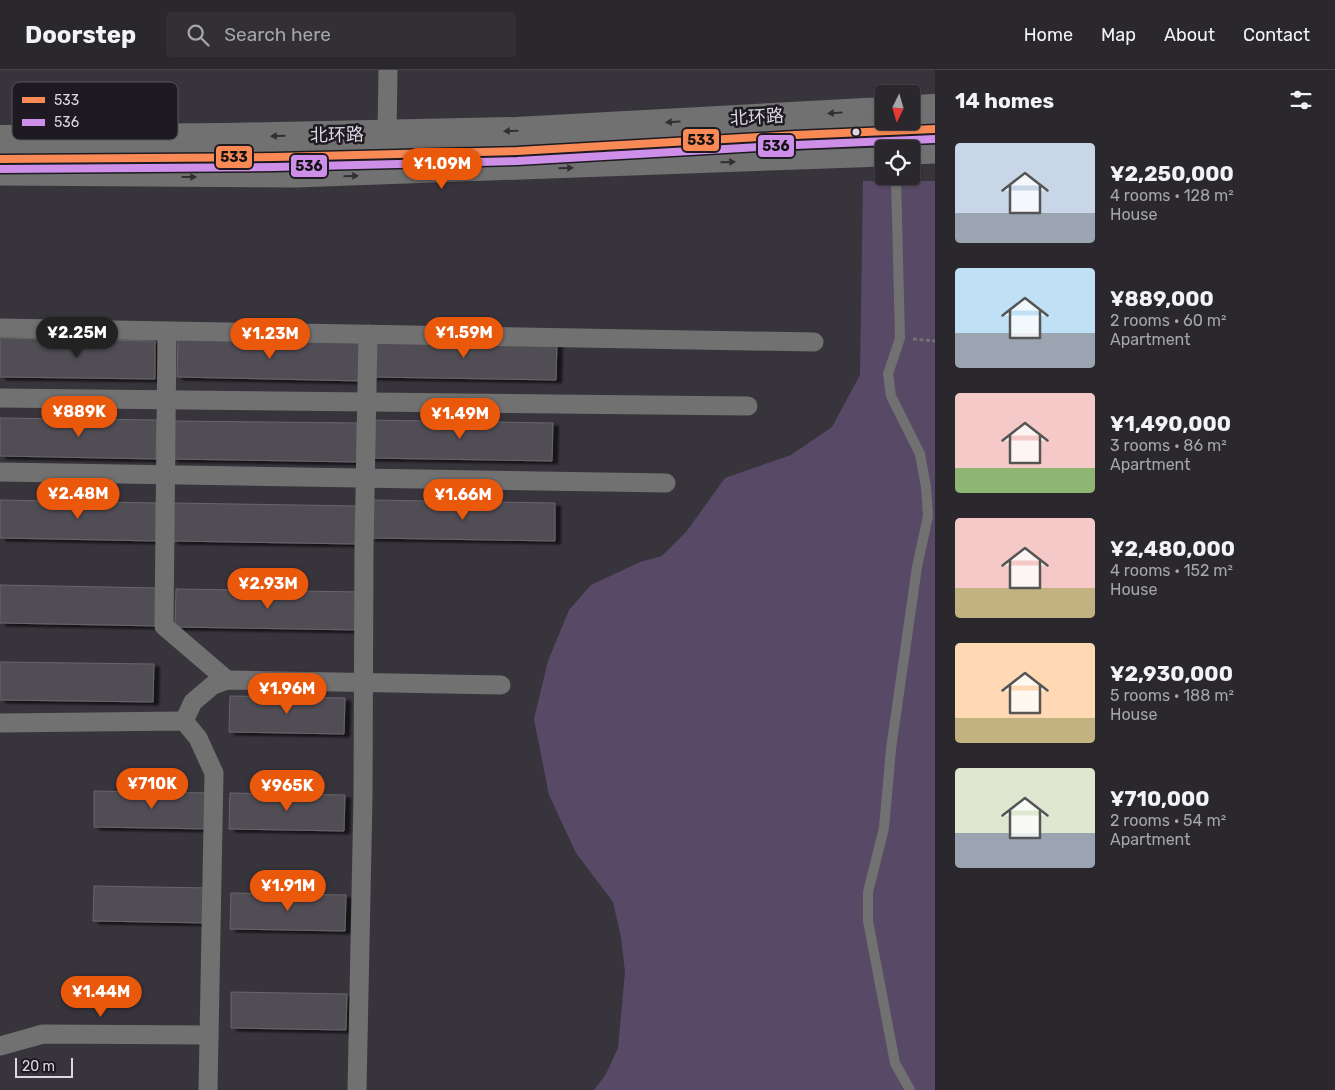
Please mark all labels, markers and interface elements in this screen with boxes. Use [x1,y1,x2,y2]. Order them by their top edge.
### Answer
search box [166,12,516,57]
text: Doorstep [25,21,136,49]
icon: search [184,21,212,49]
text: Search here [224,23,331,46]
text: Home [1024,24,1073,46]
text: Map [1101,24,1136,46]
text: About [1164,24,1215,46]
text: Contact [1243,24,1310,46]
legend [12,82,178,140]
north arrow [875,85,920,130]
map controls [875,85,920,185]
icon: filters [1287,86,1315,114]
text: 14 homes [955,88,1054,113]
text: 533 [54,92,79,109]
street label: 北环路 [729,105,785,129]
one-way arrow [827,109,843,117]
text: 536 [54,114,79,131]
one-way arrow [665,118,681,126]
street label: 北环路 [310,124,364,146]
one-way arrow [502,127,518,135]
unlabelled marker [851,127,861,137]
line badge: 533 [682,128,720,152]
one-way arrow [270,132,286,140]
text: 533 [687,132,715,149]
line badge: 536 [757,134,795,158]
text: 536 [762,138,790,155]
button: locate [875,140,920,185]
line badge: 533 [215,145,253,169]
pin: ¥1.09M [401,148,483,190]
text: 533 [220,149,248,166]
line badge: 536 [290,154,328,178]
text: ¥1.09M [413,154,471,173]
text: 536 [295,158,323,175]
one-way arrow [721,158,737,166]
text: ¥2,250,000 [1110,161,1234,186]
icon: home [995,163,1055,223]
one-way arrow [558,164,574,172]
one-way arrow [343,172,359,180]
one-way arrow [181,173,197,181]
text: 4 rooms · 128 m² [1110,186,1234,205]
text: House [1110,205,1157,224]
text: ¥889,000 [1110,286,1214,311]
icon: home [995,288,1055,348]
text: 2 rooms · 60 m² [1110,311,1227,330]
pin: ¥2.25M [36,316,118,359]
pin: ¥1.59M [423,316,505,359]
pin: ¥1.23M [229,318,311,360]
text: ¥2.25M [47,323,107,342]
text: ¥1.59M [435,323,493,342]
text: ¥1.23M [241,324,299,343]
text: Apartment [1110,330,1190,349]
pin: ¥889K [44,396,114,438]
pin: ¥1.49M [419,398,501,440]
text: ¥889K [52,402,106,421]
text: ¥1.49M [431,404,489,423]
text: ¥1,490,000 [1110,411,1231,436]
icon: home [995,413,1055,473]
text: 3 rooms · 86 m² [1110,436,1227,455]
text: Apartment [1110,455,1190,474]
pin: ¥2.48M [37,478,119,520]
pin: ¥1.66M [422,478,504,521]
text: ¥2.48M [48,484,108,503]
text: ¥1.66M [434,485,492,504]
text: ¥2,480,000 [1110,536,1235,561]
icon: home [995,538,1055,598]
text: 4 rooms · 152 m² [1110,561,1233,580]
pin: ¥2.93M [227,568,309,610]
text: ¥2.93M [238,574,298,593]
text: House [1110,580,1157,599]
text: ¥2,930,000 [1110,661,1233,686]
icon: home [995,663,1055,723]
pin: ¥1.96M [246,672,328,715]
text: ¥1.96M [259,679,315,698]
text: 5 rooms · 188 m² [1110,686,1234,705]
text: House [1110,705,1157,724]
pin: ¥710K [117,768,187,810]
pin: ¥965K [252,770,322,812]
text: ¥710K [127,774,177,793]
text: ¥965K [261,776,313,795]
text: ¥710,000 [1110,786,1210,811]
icon: home [995,788,1055,848]
text: 2 rooms · 54 m² [1110,811,1226,830]
text: Apartment [1110,830,1190,849]
pin: ¥1.91M [247,870,329,912]
text: ¥1.91M [261,876,315,895]
pin: ¥1.44M [60,976,142,1018]
text: ¥1.44M [72,982,130,1001]
scale bar [15,1055,72,1078]
text: 20 m [22,1058,55,1075]

